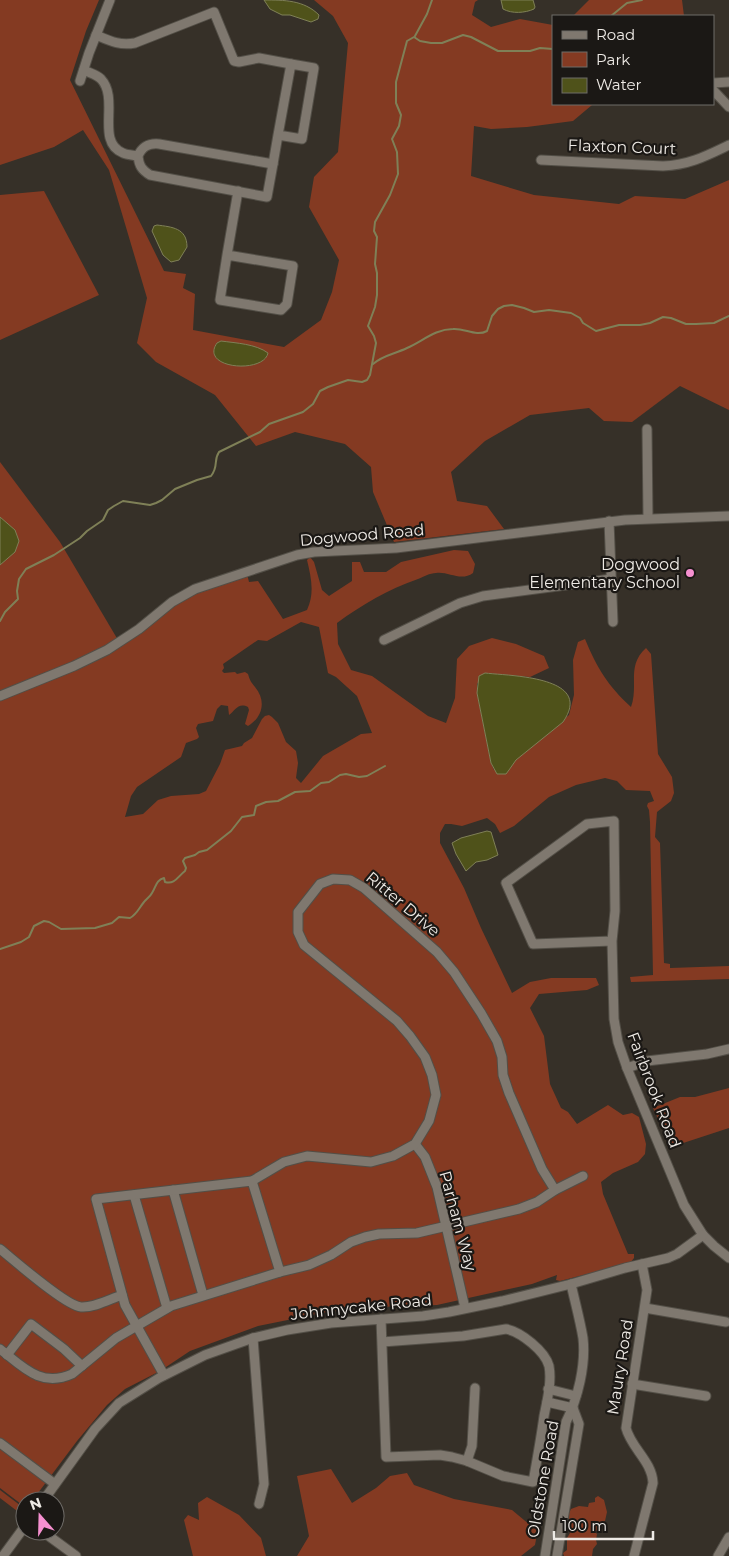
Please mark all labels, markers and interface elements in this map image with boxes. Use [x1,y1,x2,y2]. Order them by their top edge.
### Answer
legend [552,15,714,105]
text: Road [596,25,635,44]
text: Park [596,50,630,69]
text: Water [596,75,642,94]
street label: Flaxton Court [567,136,677,158]
street label: Dogwood Road [299,520,425,550]
place label: Dogwood Elementary School [529,555,680,592]
marker: Dogwood Elementary School [684,567,696,579]
street label: Ritter Drive [362,868,444,940]
street label: Fairbrook Road [623,1029,685,1151]
street label: Parham Way [435,1169,481,1274]
street label: Johnnycake Road [288,1290,433,1324]
street label: Maury Road [603,1318,637,1416]
street label: Oldstone Road [523,1419,563,1539]
north arrow [15,1491,65,1541]
text: N [27,1493,44,1514]
scale bar [554,1508,653,1540]
text: 100 m [562,1516,607,1535]

